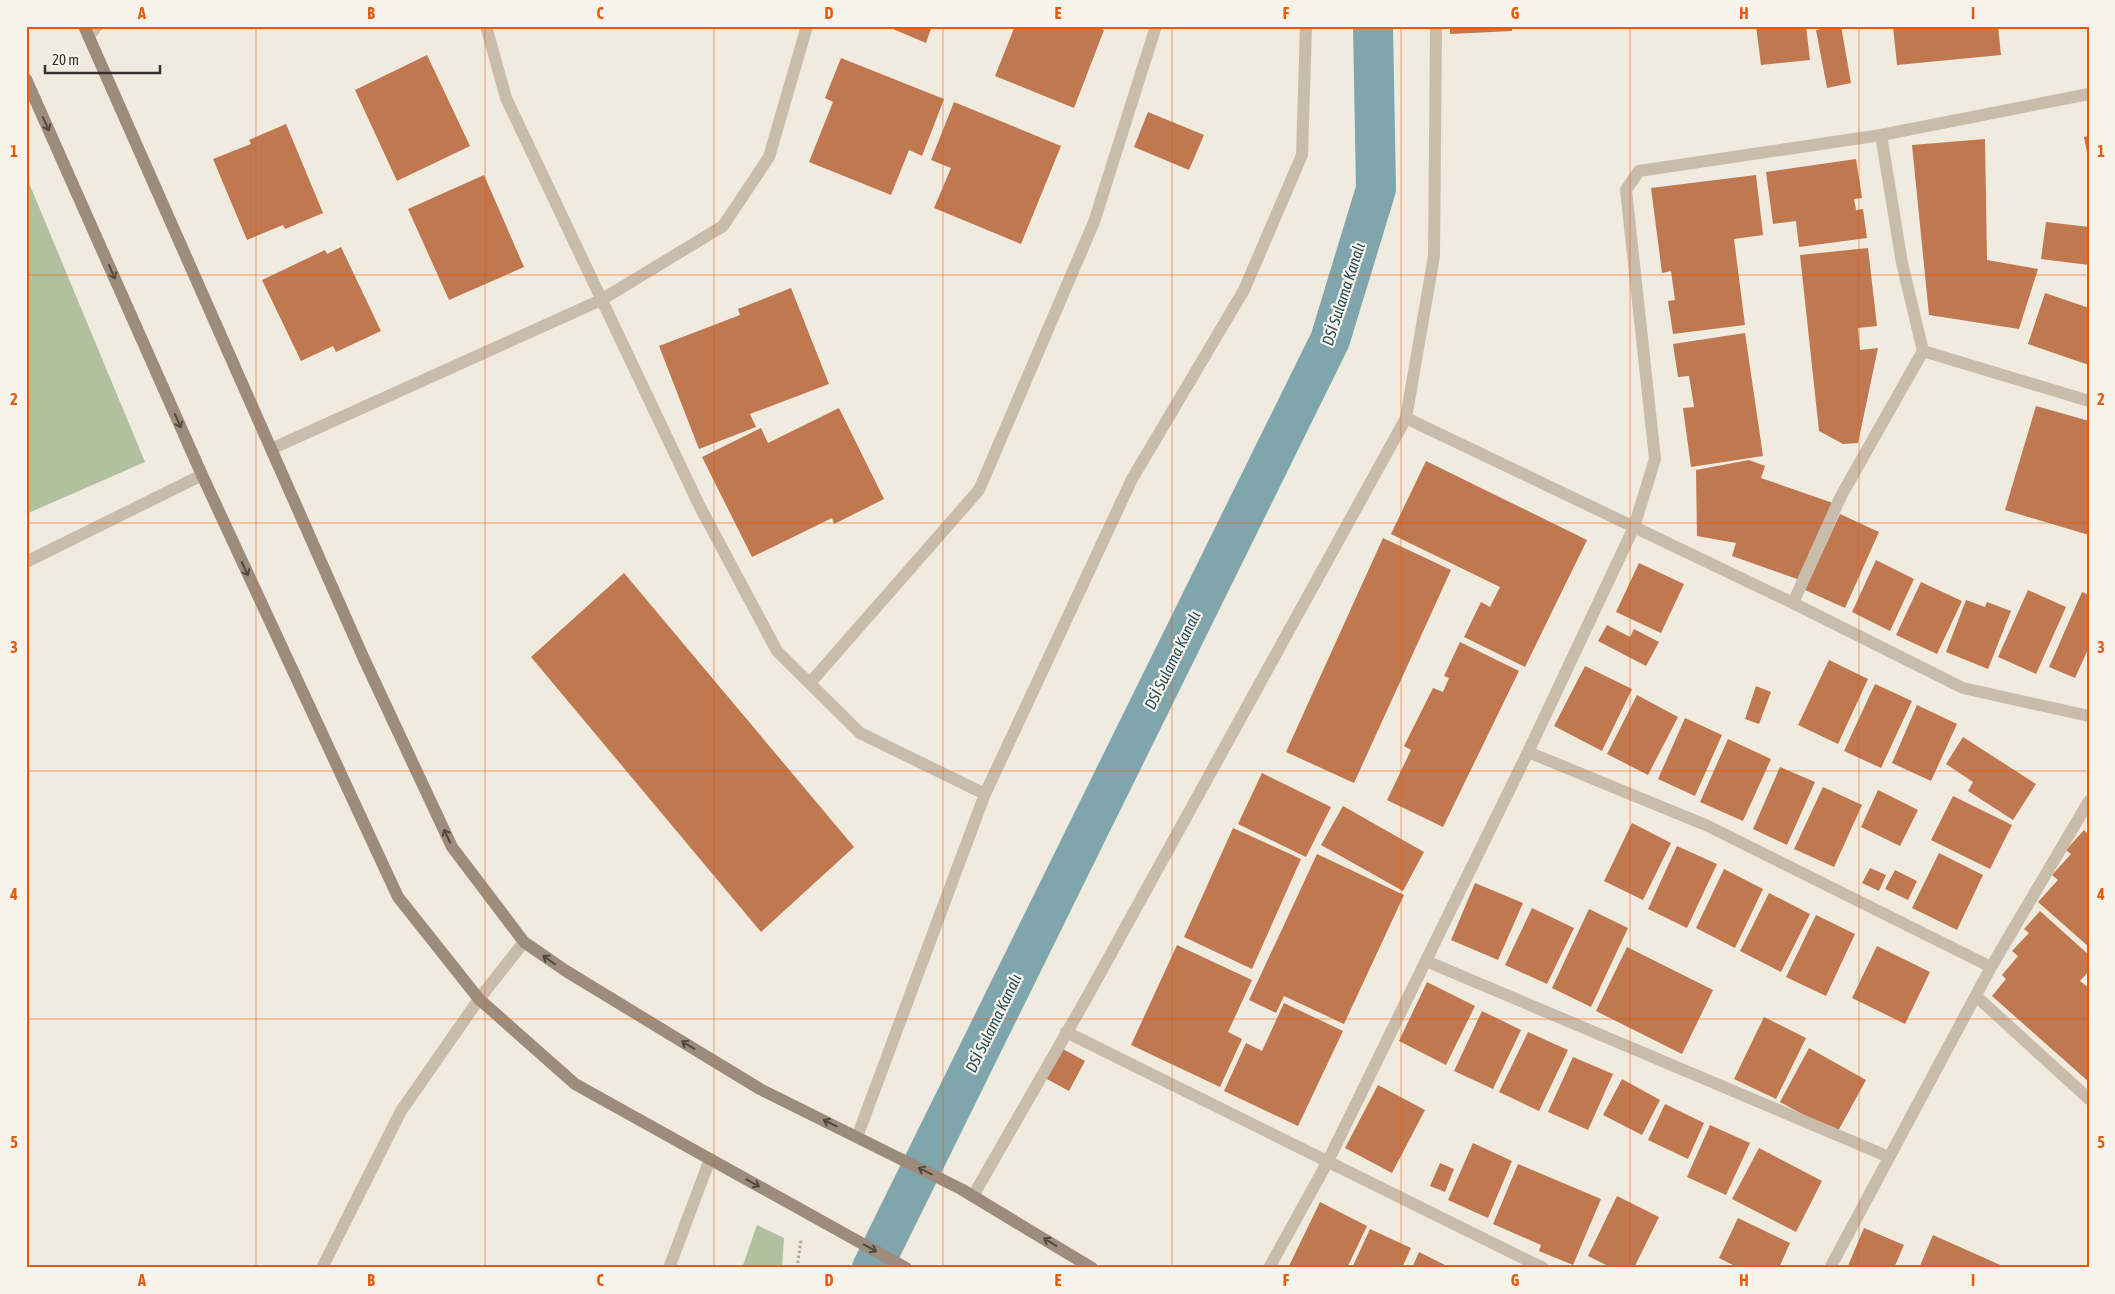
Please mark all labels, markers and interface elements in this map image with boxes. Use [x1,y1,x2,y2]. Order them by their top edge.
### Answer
text: A [137,4,146,22]
text: B [367,4,375,22]
text: C [596,4,604,22]
text: D [825,4,834,22]
text: E [1055,4,1062,22]
text: F [1283,4,1290,22]
text: G [1511,4,1520,22]
text: H [1739,4,1749,22]
text: I [1971,4,1975,22]
scale bar [45,42,160,74]
text: 20 m [52,51,79,68]
one-way arrow [42,116,51,131]
text: 1 [10,142,18,160]
text: 1 [2097,142,2105,160]
water label: DSİ Sulama Kanalı [1318,240,1368,348]
one-way arrow [108,264,117,279]
text: 2 [10,390,18,408]
text: 2 [2097,390,2105,408]
one-way arrow [173,413,183,428]
one-way arrow [241,561,251,576]
water label: DSİ Sulama Kanalı [1140,608,1204,712]
text: 3 [10,638,18,656]
text: 3 [2097,638,2105,656]
one-way arrow [442,829,451,844]
text: 4 [9,885,18,903]
text: 4 [2096,885,2105,903]
one-way arrow [543,954,557,964]
water label: DSİ Sulama Kanalı [961,971,1025,1075]
one-way arrow [681,1039,695,1049]
one-way arrow [823,1118,838,1128]
text: 5 [10,1133,18,1151]
text: 5 [2097,1133,2105,1151]
one-way arrow [918,1166,933,1175]
one-way arrow [745,1179,760,1188]
one-way arrow [1044,1237,1058,1247]
one-way arrow [862,1243,877,1253]
text: A [137,1271,146,1289]
text: B [367,1271,375,1289]
text: C [596,1271,604,1289]
text: D [825,1271,834,1289]
text: E [1055,1271,1062,1289]
text: F [1283,1271,1290,1289]
text: G [1511,1271,1520,1289]
text: H [1739,1271,1749,1289]
text: I [1971,1271,1975,1289]

